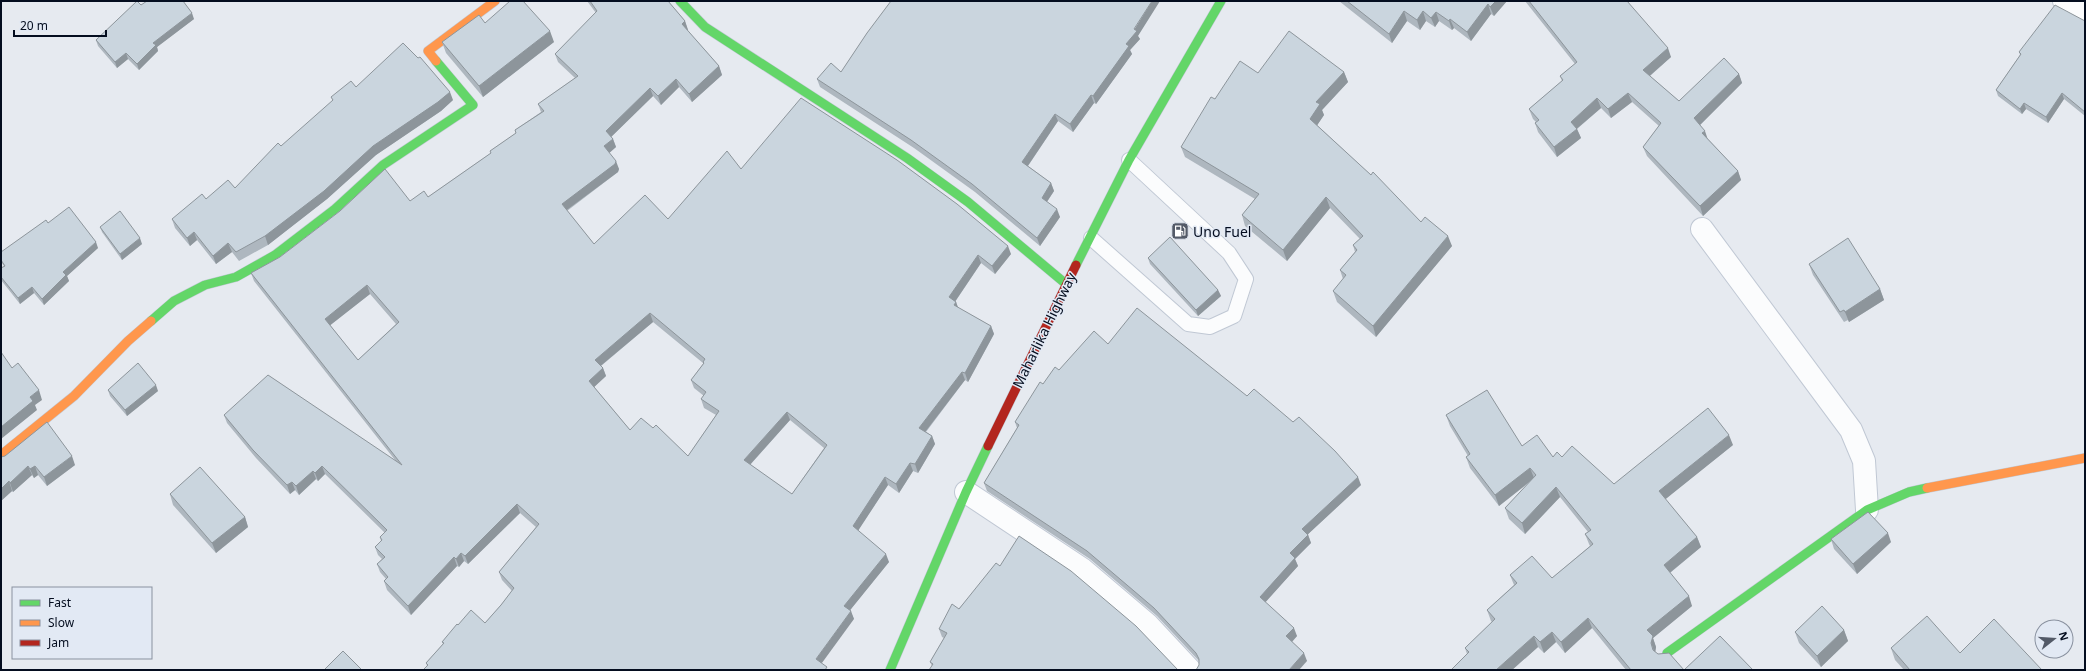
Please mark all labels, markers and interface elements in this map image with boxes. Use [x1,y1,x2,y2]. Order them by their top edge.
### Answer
scale bar [14,12,106,38]
text: 20 m [20,17,48,34]
fuel station icon: Uno Fuel [1170,221,1190,241]
place label: Uno Fuel [1193,222,1251,241]
street label: Maharlika Highway [1008,268,1081,391]
legend [12,587,152,659]
text: Fast [48,594,72,611]
text: Slow [48,614,75,631]
north arrow [2034,619,2074,659]
text: N [2056,629,2073,642]
text: Jam [47,634,69,651]

